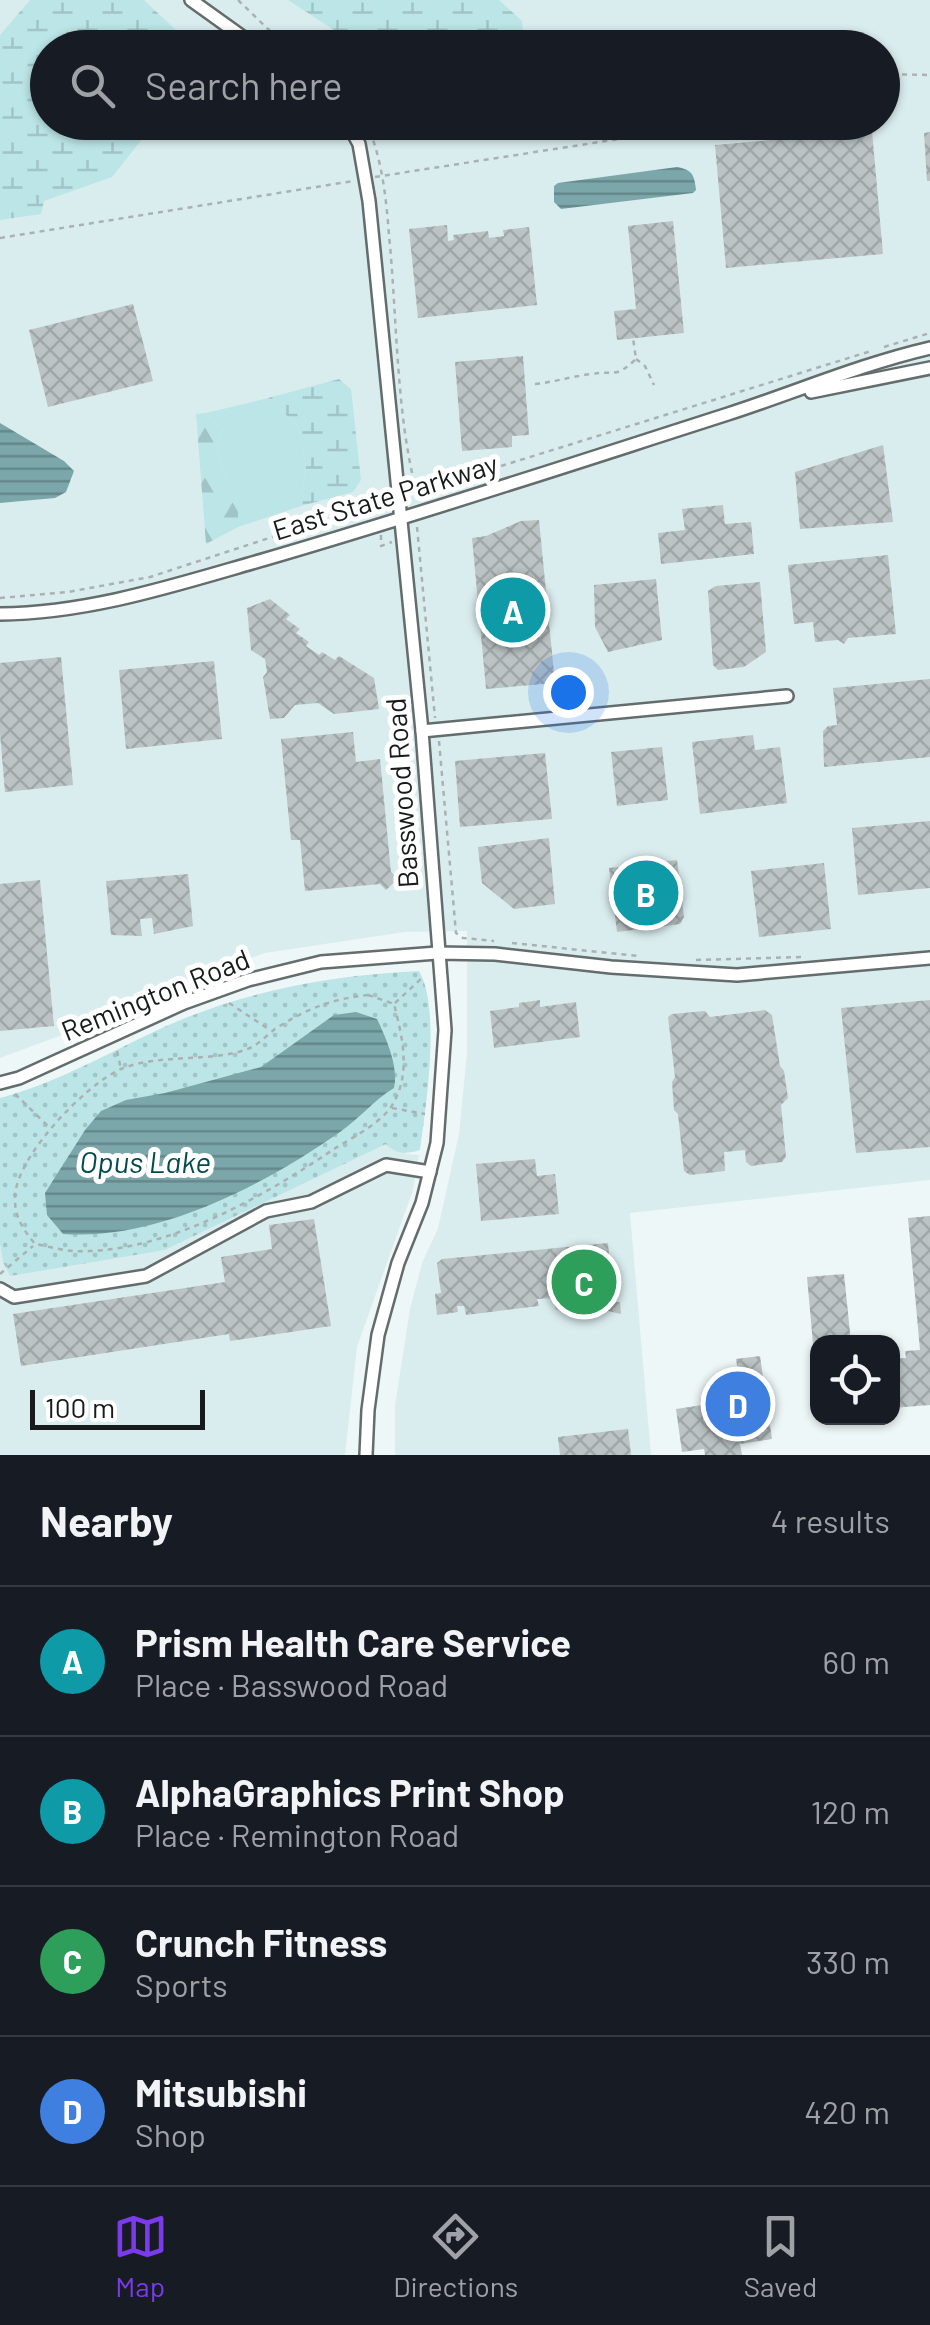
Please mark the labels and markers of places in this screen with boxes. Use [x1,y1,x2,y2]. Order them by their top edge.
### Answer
pin: A [480,572,546,648]
pin: B [614,856,678,930]
pin: C [552,1244,616,1320]
pin: D [706,1366,770,1442]

